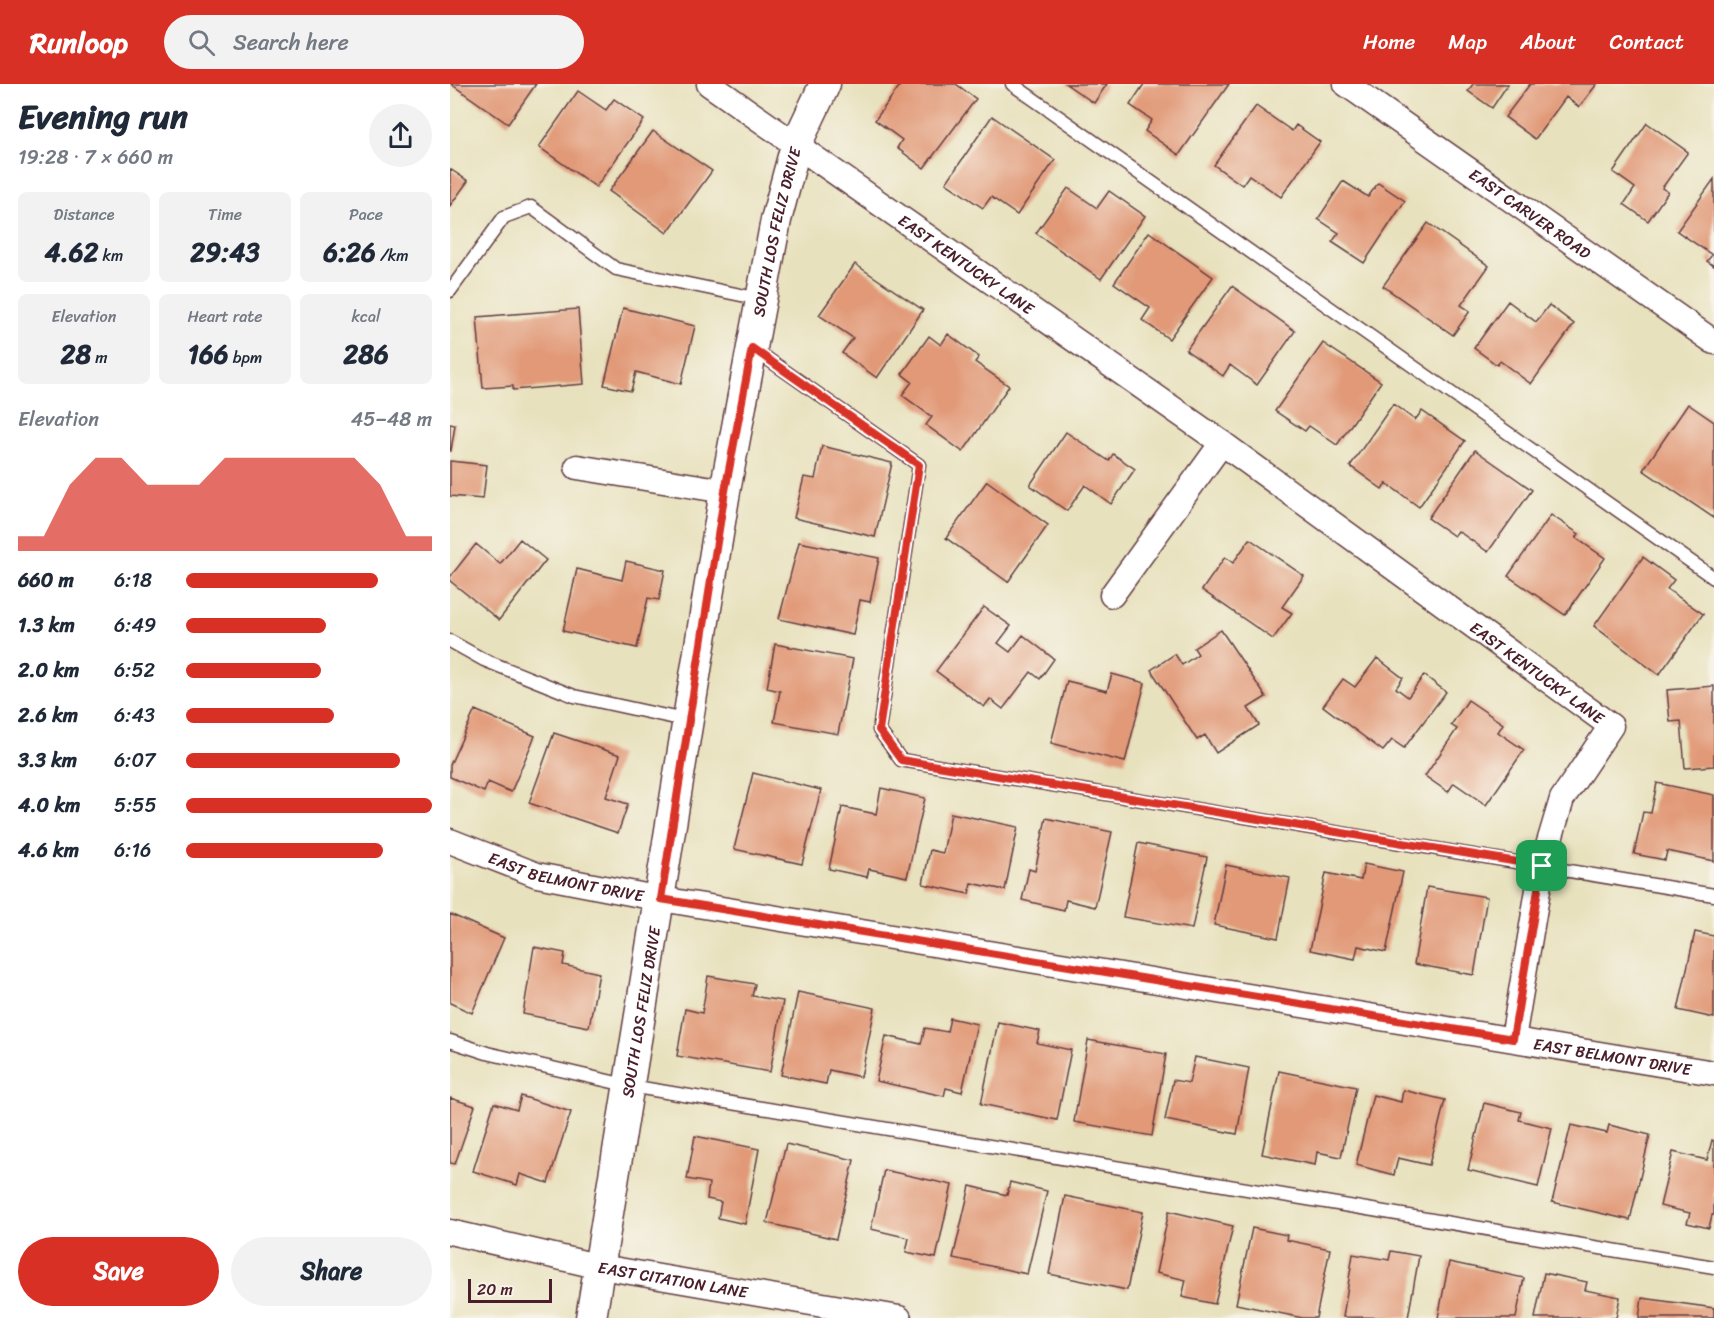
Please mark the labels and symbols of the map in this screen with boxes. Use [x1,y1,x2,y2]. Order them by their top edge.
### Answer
street label: SOUTH LOS FELIZ DRIVE [744,143,810,319]
street label: EAST CARVER ROAD [1463,160,1598,267]
street label: EAST KENTUCKY LANE [892,206,1041,323]
street label: EAST KENTUCKY LANE [1464,613,1612,732]
pin [1516,840,1567,891]
street label: EAST BELMONT DRIVE [484,843,647,910]
street label: SOUTH LOS FELIZ DRIVE [612,923,669,1100]
street label: EAST BELMONT DRIVE [1531,1029,1695,1084]
street label: EAST CITATION LANE [596,1252,751,1307]
scale bar [468,1276,552,1304]

